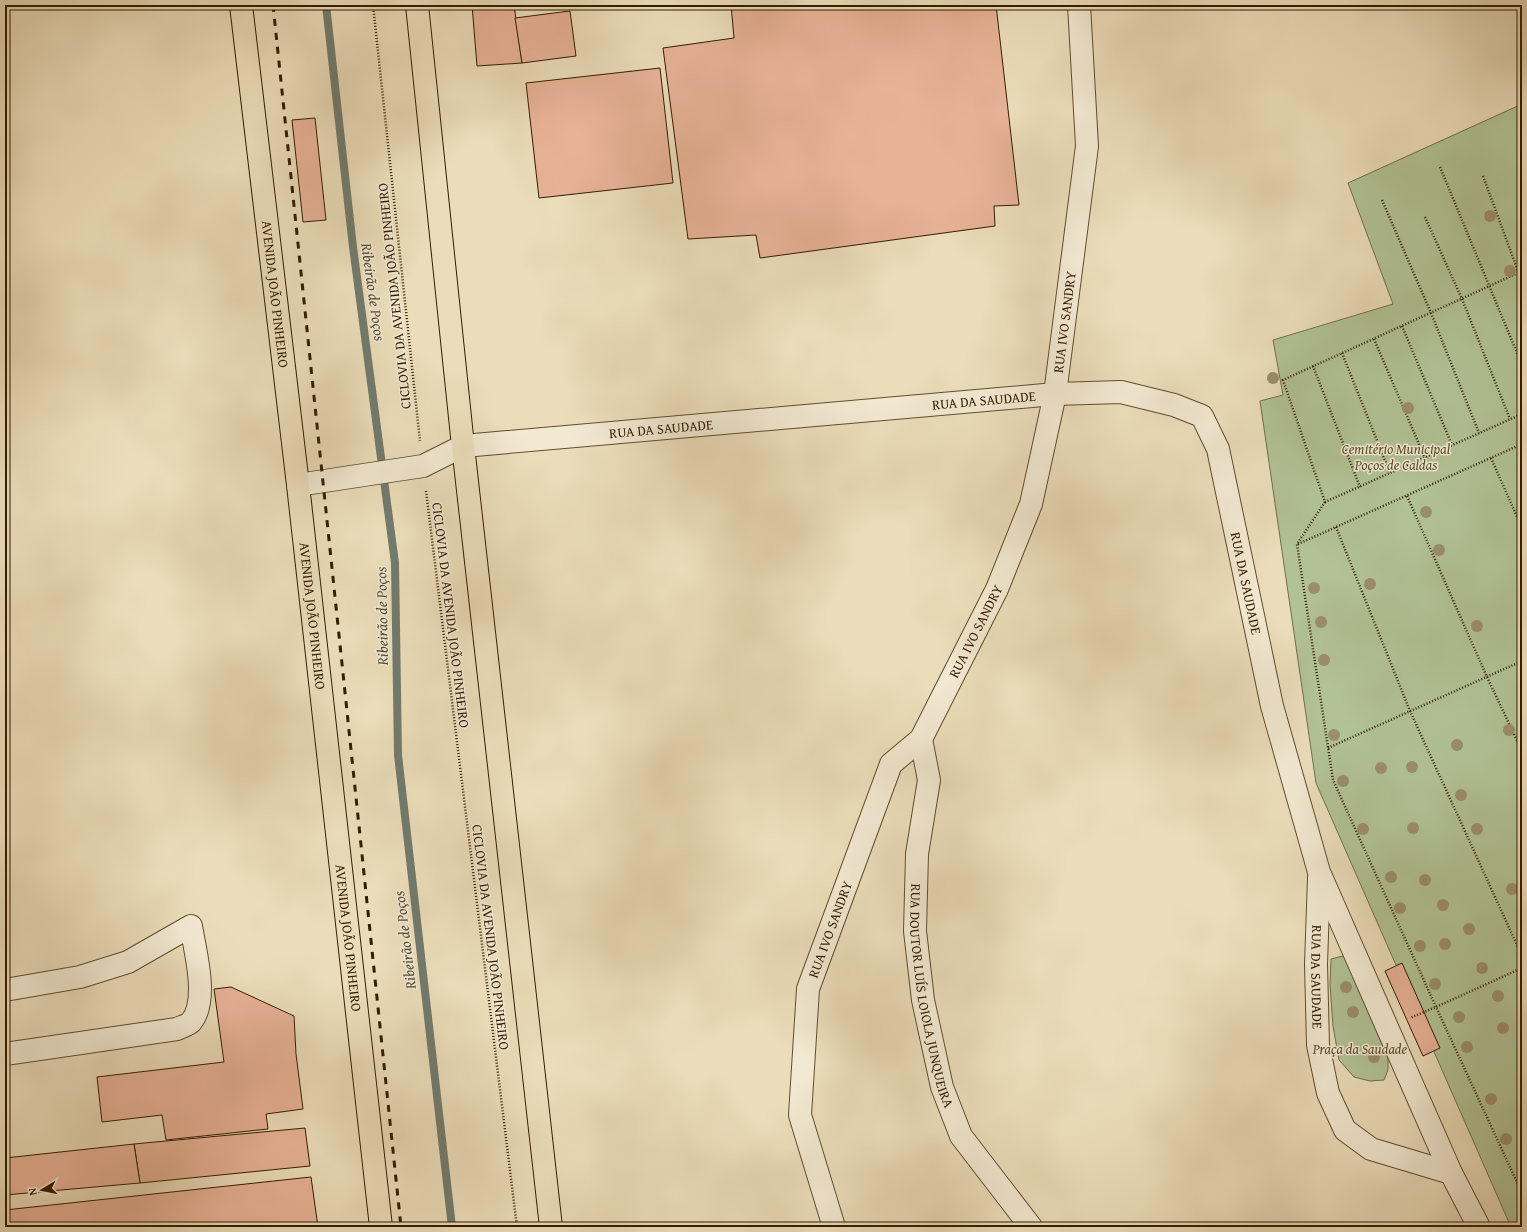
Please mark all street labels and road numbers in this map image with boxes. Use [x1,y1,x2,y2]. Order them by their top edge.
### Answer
street label: CICLOVIA DA AVENIDA JOÃO PINHEIRO [372,182,416,410]
street label: AVENIDA JOÃO PINHEIRO [257,219,294,369]
street label: RUA IVO SANDRY [1048,270,1081,374]
street label: RUA DA SAUDADE [931,386,1037,415]
street label: RUA DA SAUDADE [608,414,714,443]
street label: CICLOVIA DA AVENIDA JOÃO PINHEIRO [427,501,475,729]
street label: RUA DA SAUDADE [1226,530,1267,636]
street label: AVENIDA JOÃO PINHEIRO [294,541,331,691]
street label: RUA IVO SANDRY [944,581,1008,681]
street label: CICLOVIA DA AVENIDA JOÃO PINHEIRO [467,823,515,1051]
street label: AVENIDA JOÃO PINHEIRO [330,863,367,1013]
street label: RUA IVO SANDRY [803,877,857,981]
street label: RUA DOUTOR LUÍS LOIOLA JUNQUEIRA [905,883,959,1111]
street label: RUA DA SAUDADE [1306,925,1328,1029]

